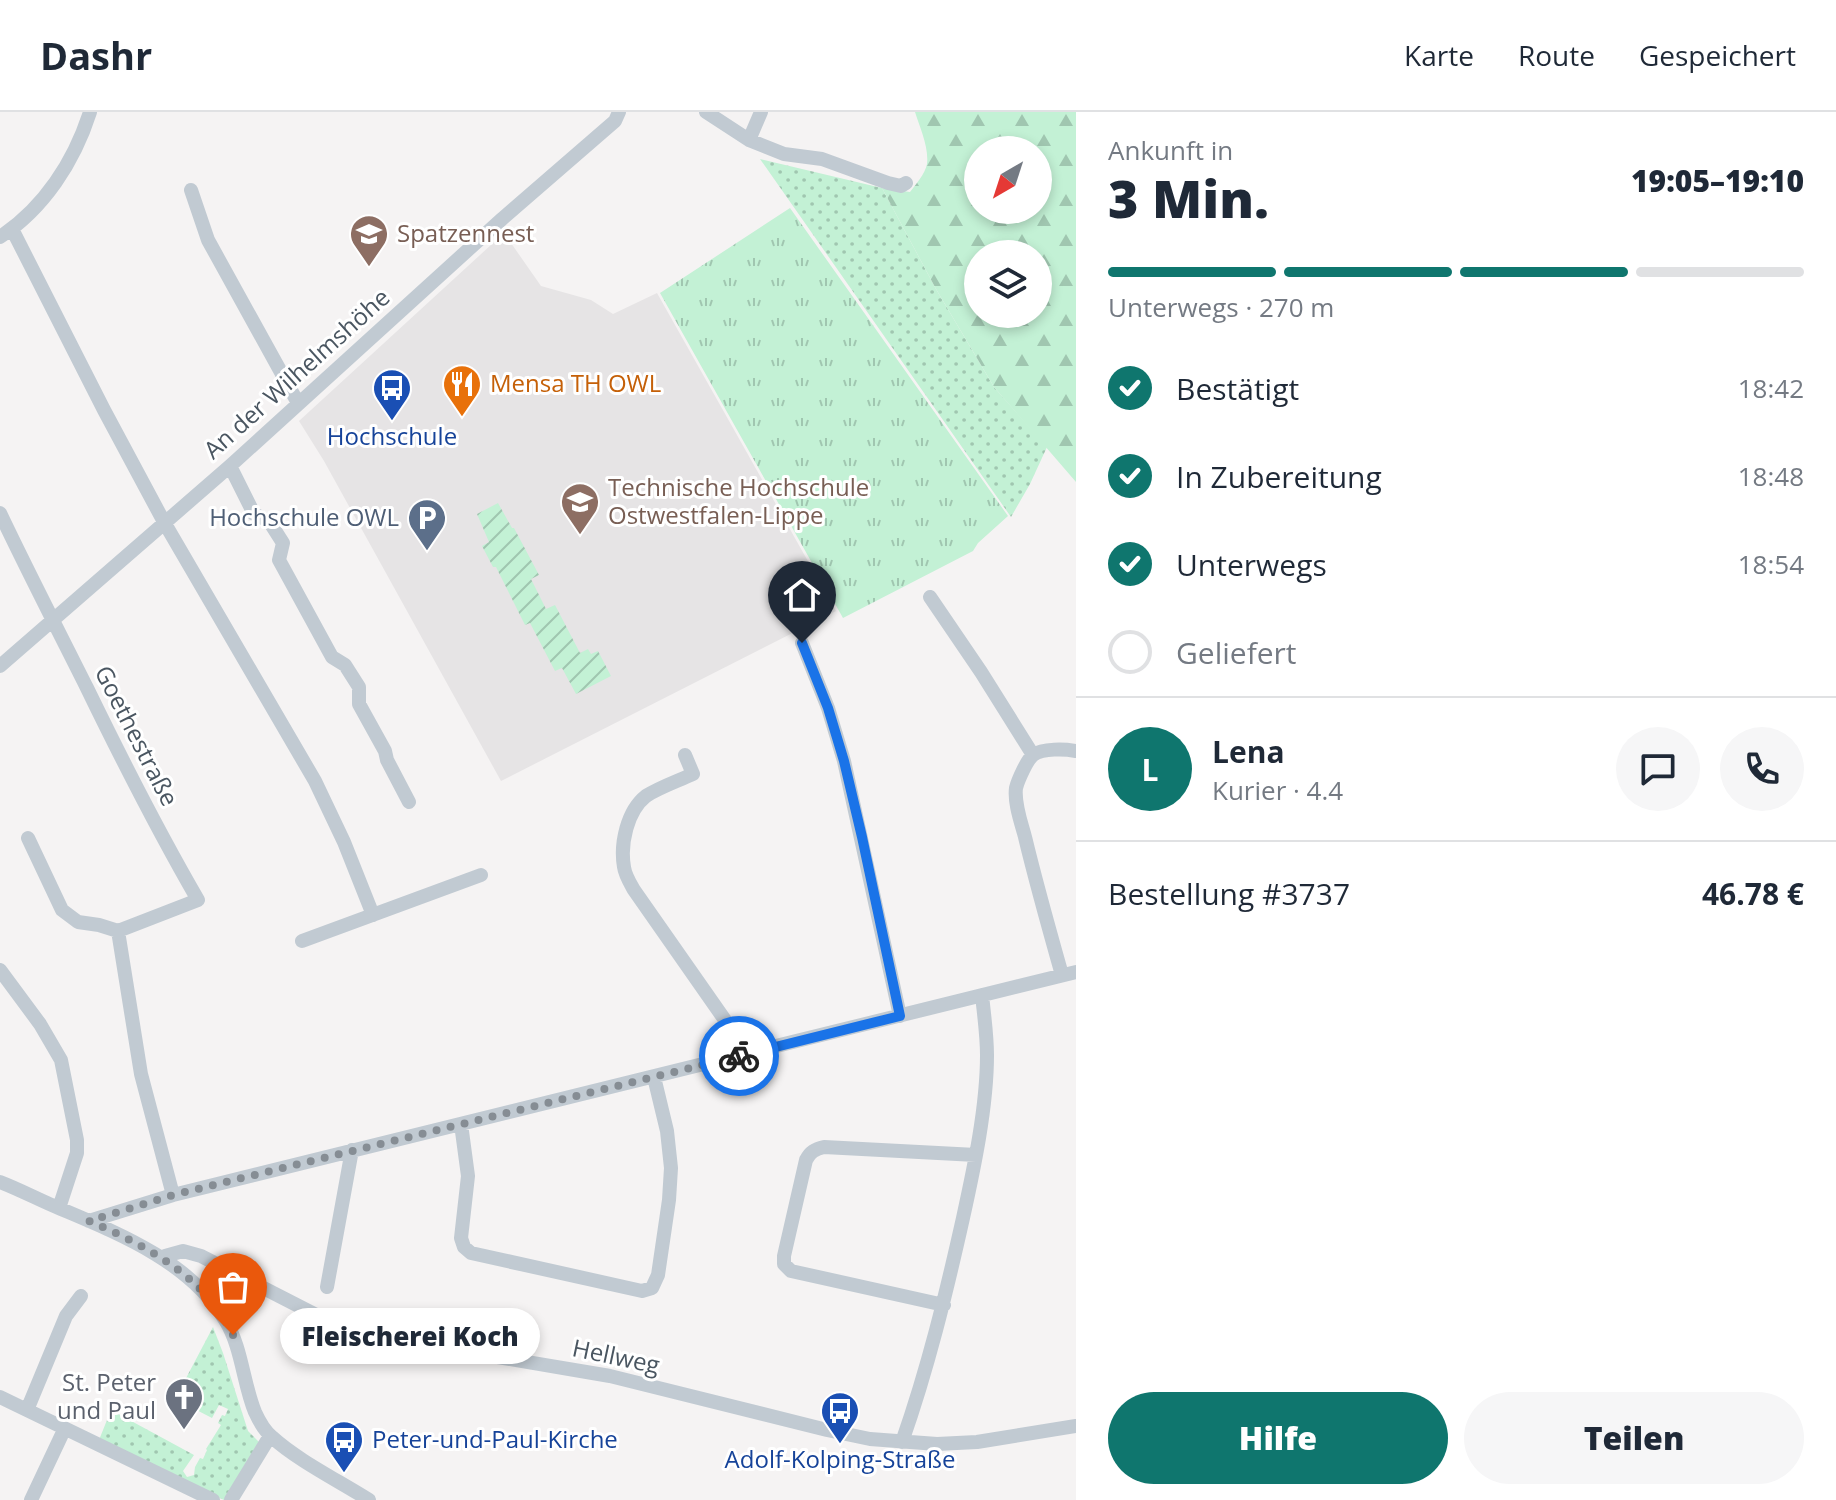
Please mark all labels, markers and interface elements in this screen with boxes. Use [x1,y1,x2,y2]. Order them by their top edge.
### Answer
text: Dashr [40,29,152,81]
text: Karte [1404,36,1474,74]
text: Route [1518,36,1595,74]
text: Gespeichert [1639,36,1796,74]
text: Ankunft in [1108,132,1233,168]
north arrow [964,136,1052,224]
map controls [964,136,1052,328]
text: 19:05–19:10 [1631,160,1804,201]
text: 3 Min. [1108,162,1269,233]
school or university icon: Spatzennest [348,213,390,268]
place label: Spatzennest [397,216,534,249]
button: layers [964,240,1052,328]
street label: An der Wilhelmshöhe [196,280,396,465]
text: Unterwegs · 270 m [1108,289,1334,325]
restaurant icon: Mensa TH OWL [441,363,483,418]
place label: Mensa TH OWL [490,366,661,399]
icon: check [1108,366,1152,410]
bus stop icon: Hochschule [371,367,413,422]
text: Bestätigt [1176,368,1299,409]
text: 18:42 [1738,370,1804,406]
place label: Hochschule [327,419,457,452]
icon: check [1108,454,1152,498]
text: In Zubereitung [1176,456,1382,497]
text: 18:48 [1738,458,1804,494]
place label: Technische Hochschule Ostwestfalen-Lippe [608,470,869,531]
school or university icon: Technische Hochschule Ostwestfalen-Lippe [559,481,601,536]
parking icon: Hochschule OWL [406,497,448,552]
place label: Hochschule OWL [209,500,399,533]
icon: check [1108,542,1152,586]
text: Unterwegs [1176,544,1327,585]
text: 18:54 [1738,546,1804,582]
pin [768,561,836,643]
icon: home [780,573,824,617]
text: Geliefert [1176,632,1297,673]
street label: Goethestraße [88,659,187,811]
button: chat [1616,727,1700,811]
button: phone [1720,727,1804,811]
text: Lena [1212,731,1285,772]
text: L [1142,749,1158,790]
text: Kurier · 4.4 [1212,772,1343,808]
text: Bestellung #3737 [1108,873,1350,914]
text: 46.78 € [1702,873,1804,914]
courier [699,1016,779,1096]
icon: bike [717,1034,761,1078]
pin [199,1253,267,1335]
icon: bag [211,1265,255,1309]
callout: Fleischerei Koch [281,1307,541,1363]
text: Fleischerei Koch [301,1318,519,1354]
street label: Hellweg [570,1330,663,1381]
place label: St. Peter und Paul [57,1365,156,1426]
church icon: St. Peter und Paul [163,1376,205,1431]
bus stop icon: Adolf-Kolping-Straße [819,1390,861,1445]
button: Hilfe [1108,1392,1448,1484]
button: Teilen [1464,1392,1804,1484]
bus stop icon: Peter-und-Paul-Kirche [323,1419,365,1474]
place label: Peter-und-Paul-Kirche [372,1422,618,1455]
place label: Adolf-Kolping-Straße [725,1442,955,1475]

